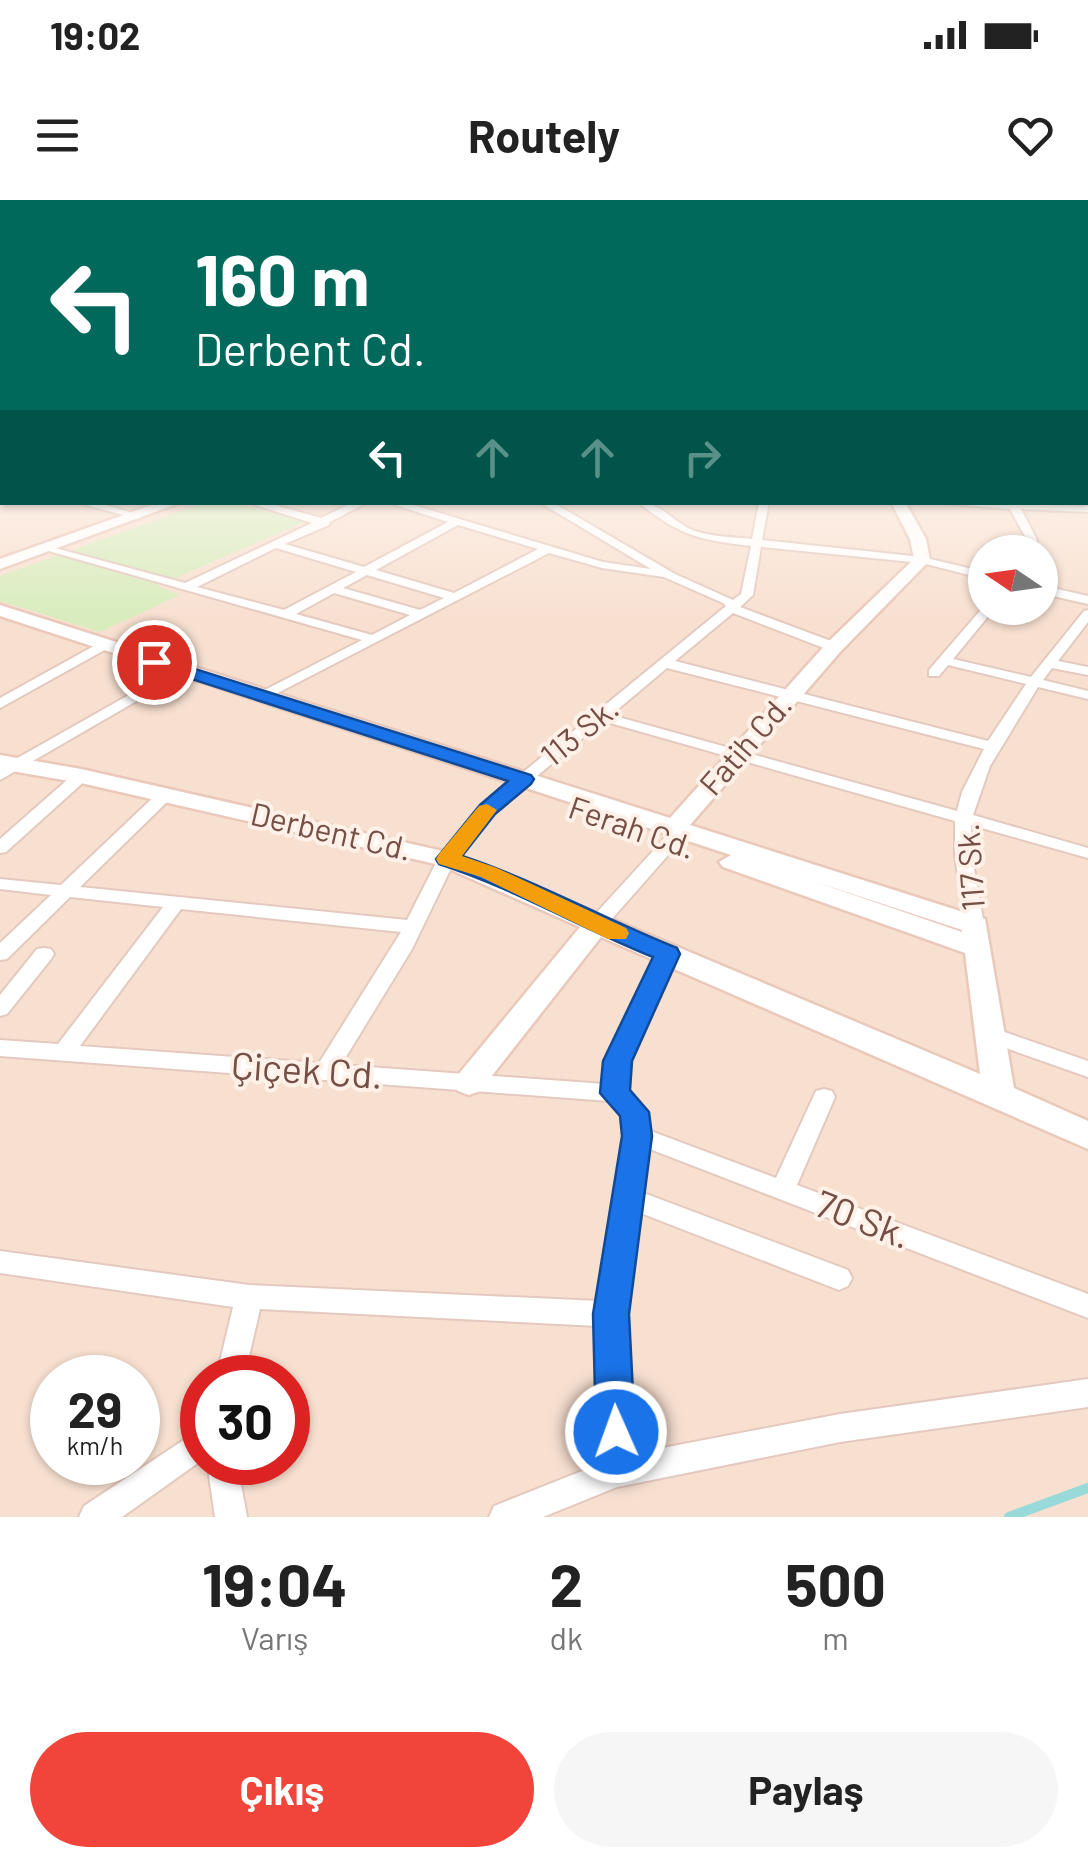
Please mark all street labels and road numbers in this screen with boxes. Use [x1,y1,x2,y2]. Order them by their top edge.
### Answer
street label: Fatih Cd. [690,685,799,802]
street label: 113 Sk. [532,688,625,773]
street label: Ferah Cd. [564,787,701,865]
street label: Derbent Cd. [247,793,416,867]
street label: 117 Sk. [947,822,991,912]
street label: Çiçek Cd. [230,1041,385,1097]
street label: 70 Sk. [809,1179,918,1257]

